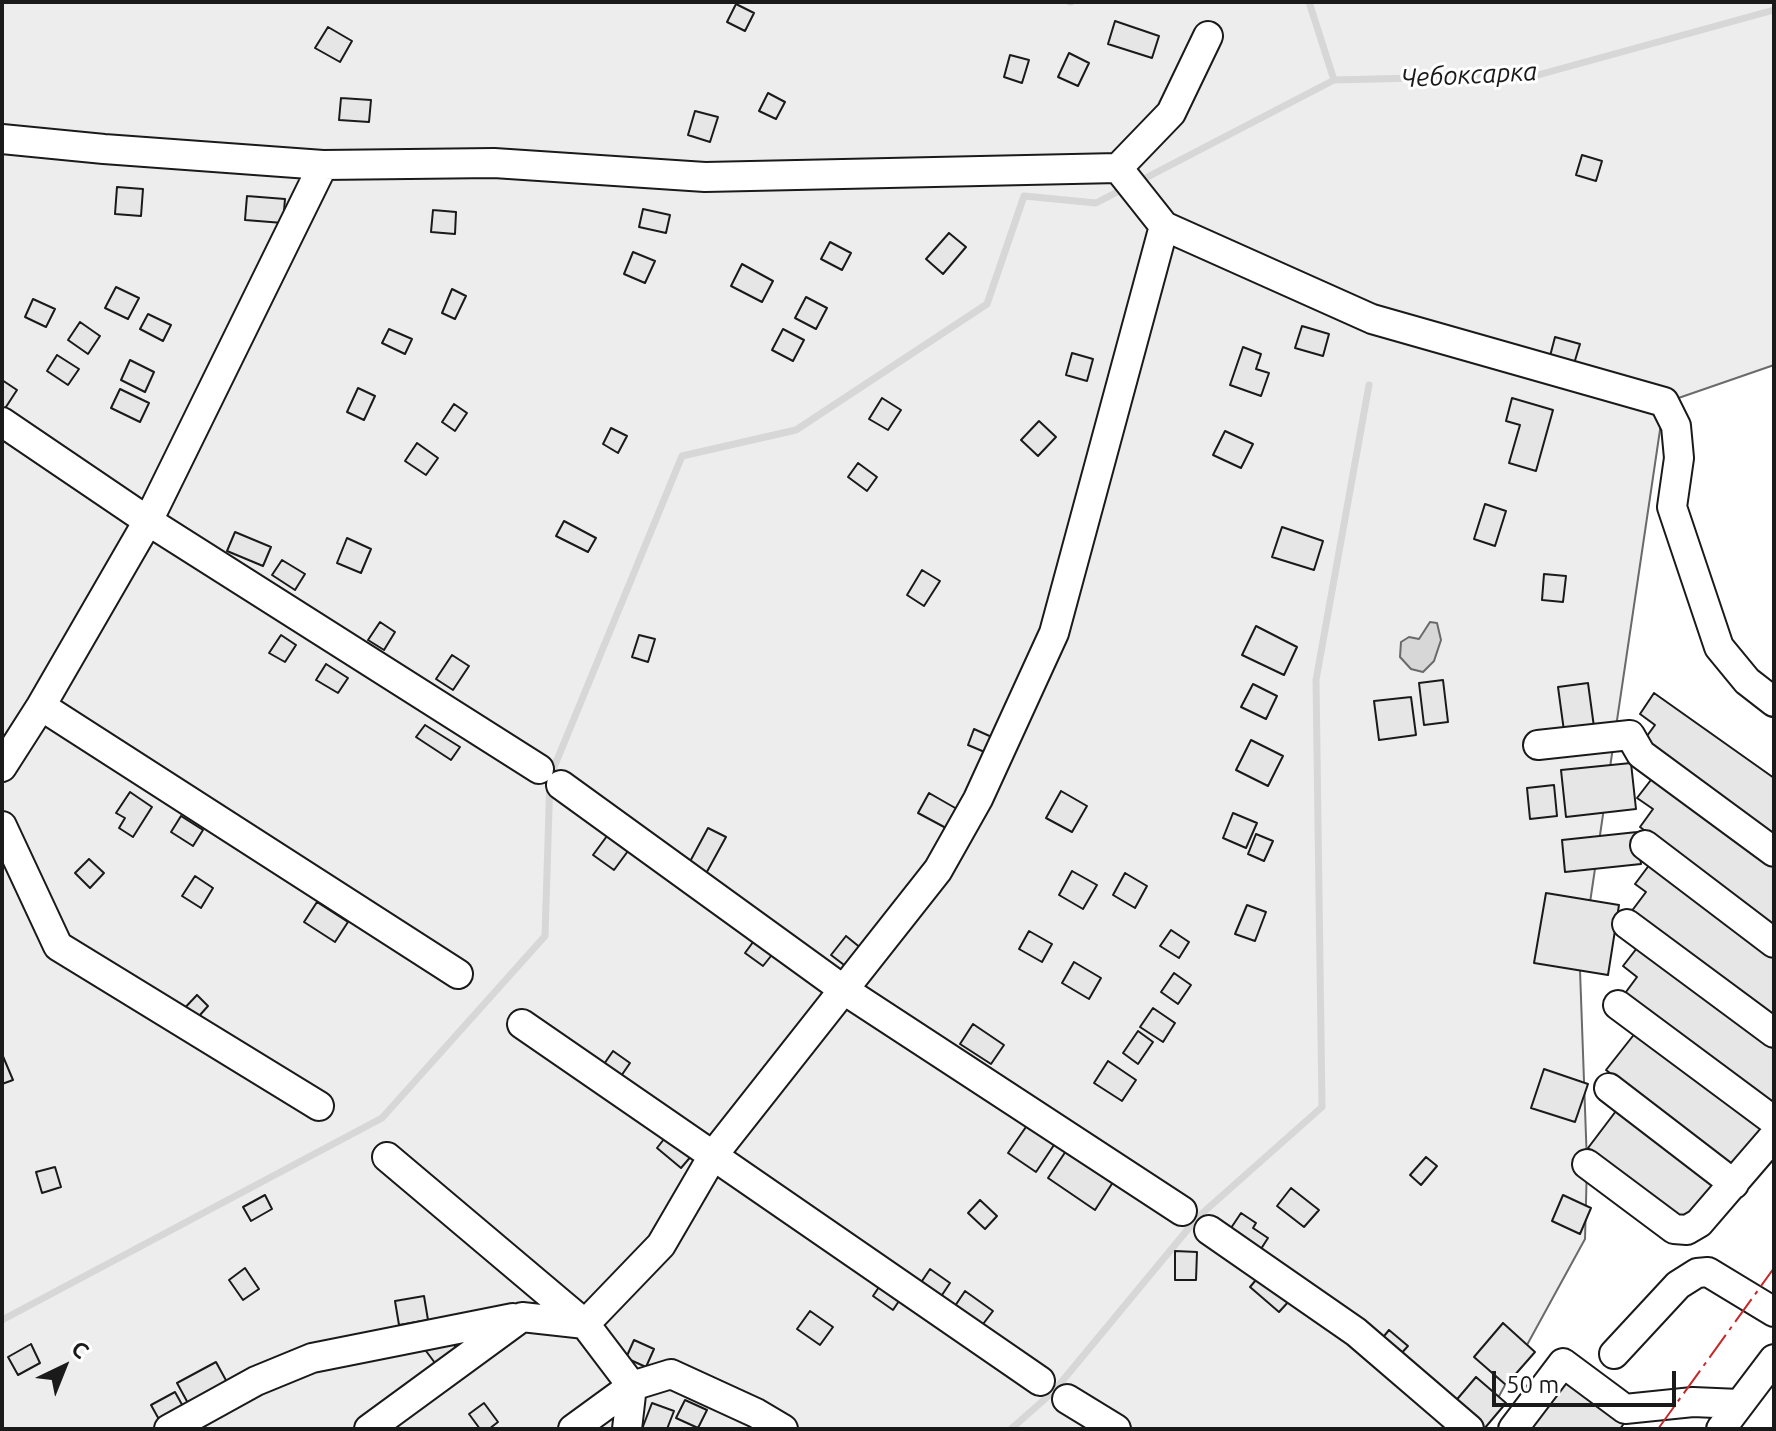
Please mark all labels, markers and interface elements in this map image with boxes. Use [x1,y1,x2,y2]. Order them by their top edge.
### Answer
water label: Чебоксарка [1400,56,1538,94]
north arrow [24,1327,104,1407]
text: С [67,1335,94,1363]
scale bar [1496,1355,1680,1405]
text: 50 m [1506,1371,1559,1398]

